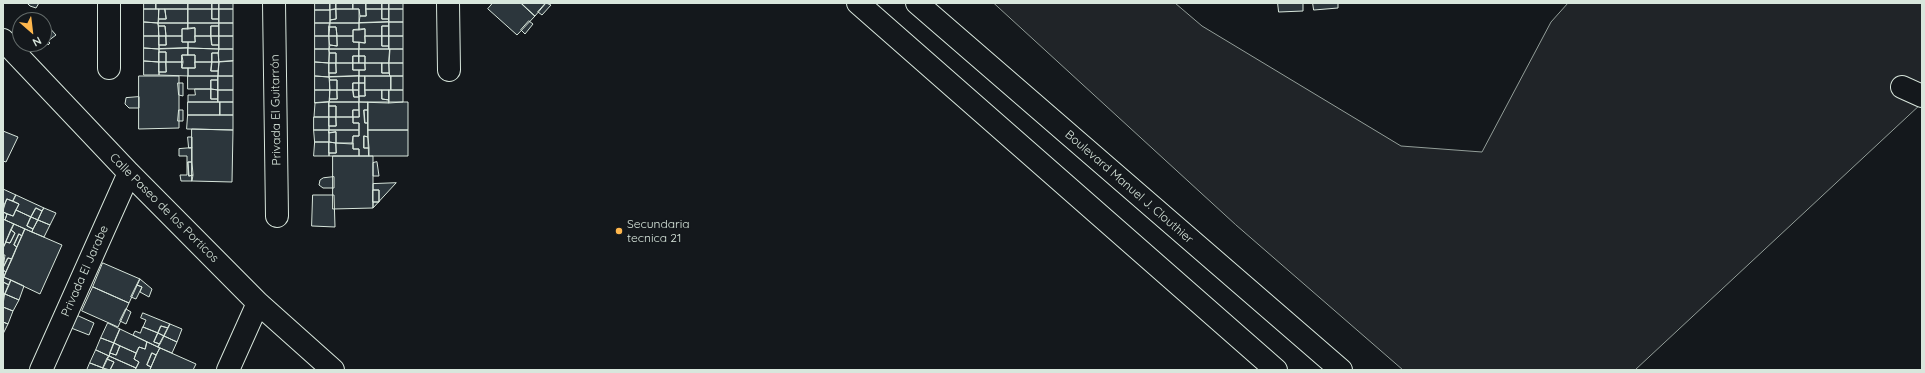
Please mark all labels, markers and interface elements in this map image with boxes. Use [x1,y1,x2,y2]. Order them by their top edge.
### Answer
north arrow [12,12,52,52]
text: N [30,34,44,50]
street label: Privada El Guitarrón [268,54,284,166]
street label: Boulevard Manuel J. Clouthier [1062,127,1196,247]
street label: Calle Paseo de los Porticos [106,150,222,266]
place label: Secundaria tecnica 21 [627,217,690,245]
street label: Privada El Jarabe [58,223,112,319]
marker: Secundaria tecnica 21 [614,226,624,236]

